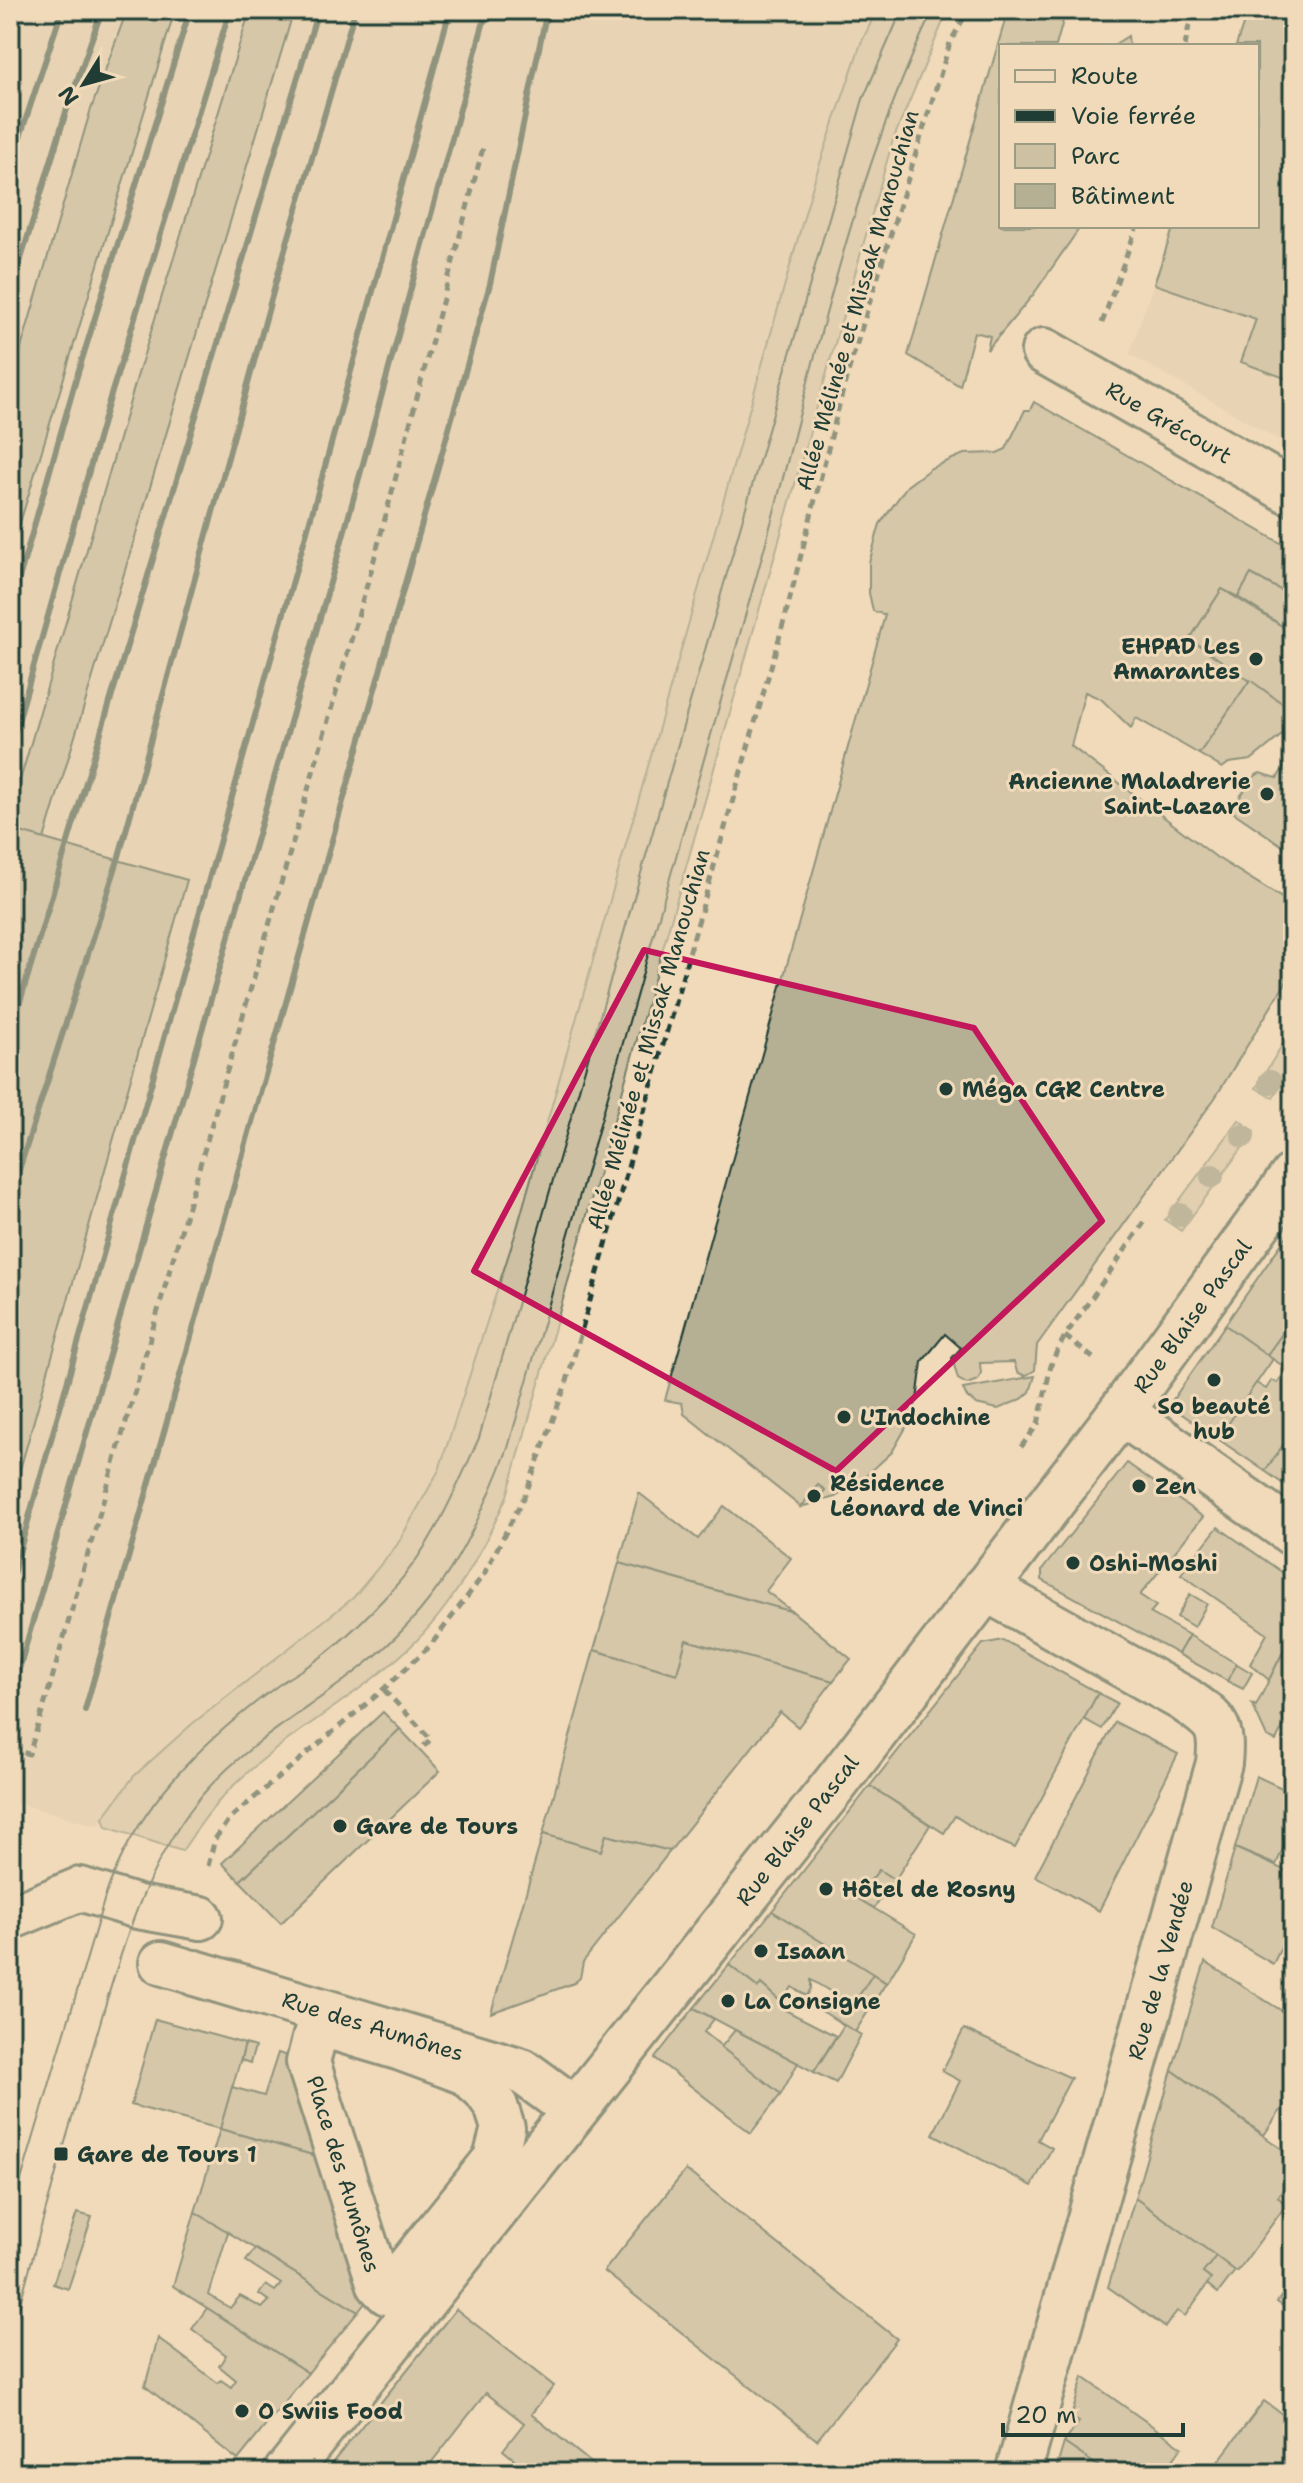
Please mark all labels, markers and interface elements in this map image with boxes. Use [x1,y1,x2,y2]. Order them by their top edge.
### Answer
north arrow [44,44,124,124]
legend [999,44,1259,228]
text: Route [1071,60,1139,92]
text: N [52,80,85,111]
text: Voie ferrée [1071,100,1196,132]
street label: Allée Mélinée et Missak Manouchian [789,106,926,494]
text: Parc [1071,140,1120,172]
text: Bâtiment [1071,180,1175,212]
street label: Rue Grécourt [1100,375,1237,470]
place label: EHPAD Les Amarantes [1113,632,1240,686]
marker: EHPAD Les Amarantes [1247,650,1265,668]
place label: Ancienne Maladrerie Saint-Lazare [1008,767,1251,821]
marker: Ancienne Maladrerie Saint-Lazare [1258,785,1276,803]
street label: Allée Mélinée et Missak Manouchian [580,845,717,1233]
place label: Méga CGR Centre [962,1075,1165,1104]
marker: Méga CGR Centre [937,1080,955,1098]
street label: Rue Blaise Pascal [1127,1233,1258,1399]
marker: So beauté hub [1205,1371,1223,1389]
place label: So beauté hub [1157,1392,1271,1446]
place label: L'Indochine [860,1403,991,1432]
marker: L'Indochine [835,1408,853,1426]
place label: Résidence Léonard de Vinci [830,1469,1023,1523]
place label: Zen [1155,1472,1197,1501]
marker: Zen [1130,1477,1148,1495]
marker: Résidence Léonard de Vinci [805,1487,823,1505]
place label: Oshi-Moshi [1089,1549,1218,1578]
marker: Oshi-Moshi [1064,1554,1082,1572]
street label: Rue Blaise Pascal [729,1749,866,1912]
place label: Gare de Tours [356,1812,518,1841]
marker: Gare de Tours [331,1817,349,1835]
place label: Hôtel de Rosny [842,1875,1016,1904]
street label: Rue de la Vendée [1121,1877,1200,2063]
marker: Hôtel de Rosny [817,1880,835,1898]
place label: Isaan [777,1937,846,1966]
marker: Isaan [752,1942,770,1960]
street label: Rue des Aumônes [279,1985,467,2068]
place label: La Consigne [744,1987,881,2016]
marker: La Consigne [719,1992,737,2010]
street label: Place des Aumônes [300,2072,387,2276]
place label: Gare de Tours 1 [77,2140,257,2169]
marker: Gare de Tours 1 [52,2145,70,2163]
scale bar [1003,2387,1183,2437]
place label: O Swiis Food [258,2397,403,2426]
text: 20 m [1015,2399,1077,2431]
marker: O Swiis Food [233,2402,251,2420]

